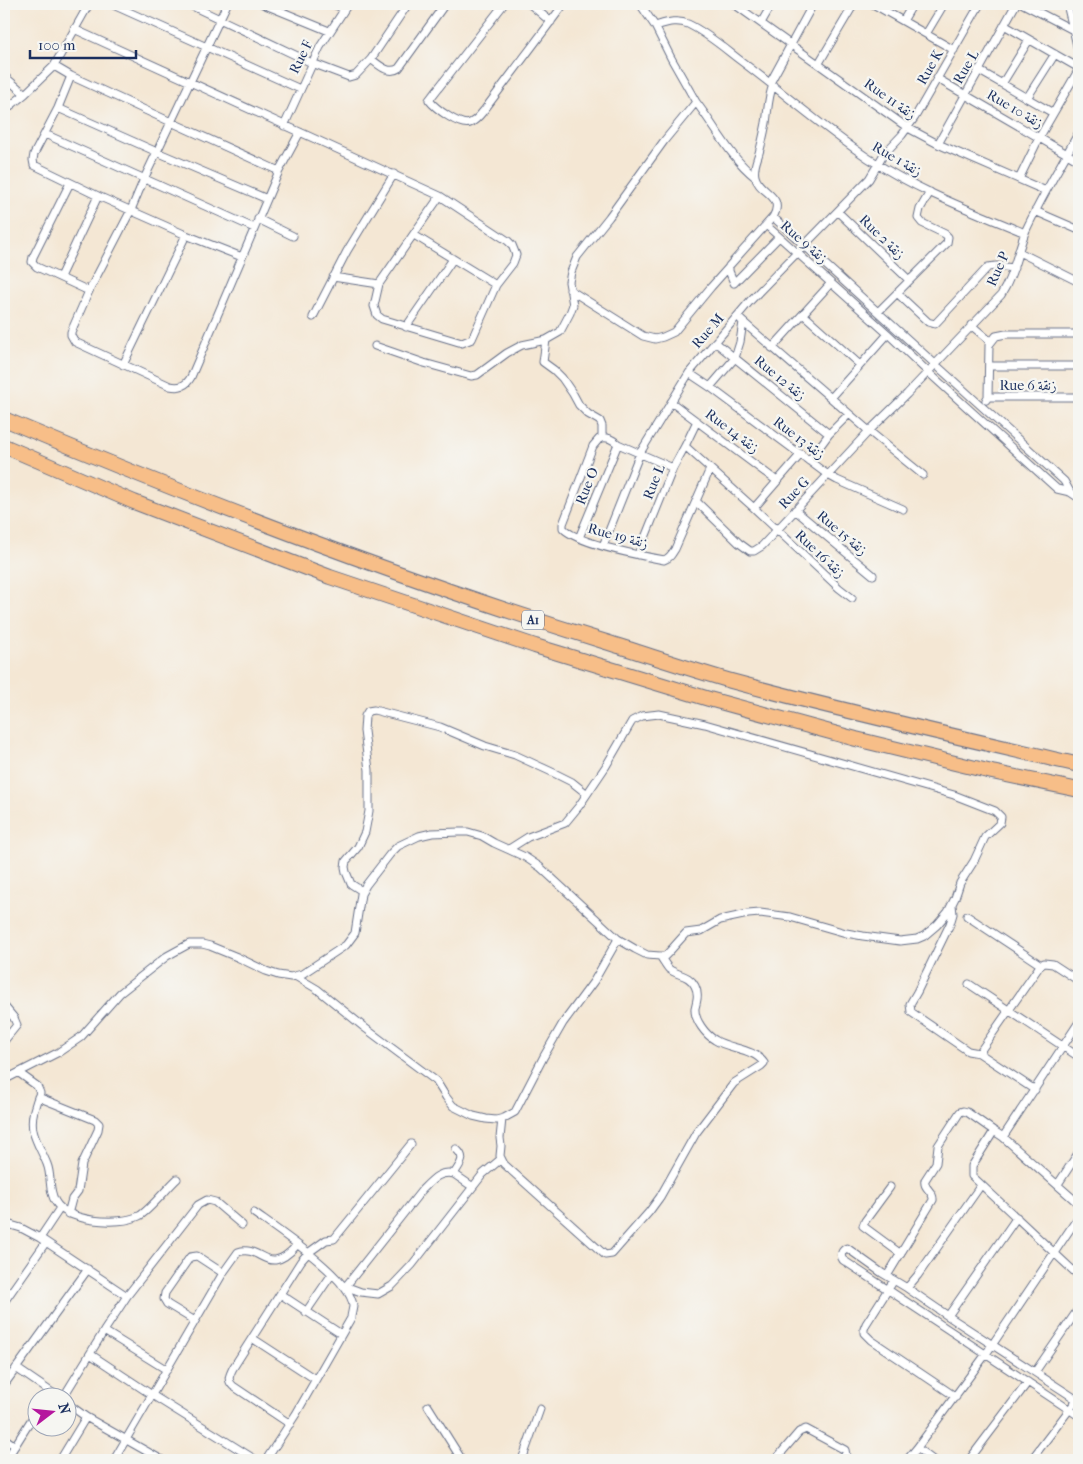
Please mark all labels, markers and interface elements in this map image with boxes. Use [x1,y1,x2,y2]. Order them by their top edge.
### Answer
scale bar [30,28,136,60]
text: 100 m [38,36,76,54]
street label: Rue F [286,37,317,77]
street label: Rue K [913,46,947,88]
street label: Rue L [950,47,983,87]
street label: Rue 11 زنقة [861,75,919,123]
street label: Rue 10 زنقة [984,86,1046,132]
street label: Rue 1 زنقة [869,138,925,180]
street label: Rue 2 زنقة [856,211,908,263]
street label: Rue 9 زنقة [777,217,831,267]
street label: Rue P [983,249,1013,289]
street label: Rue M [688,310,728,352]
street label: Rue 12 زنقة [751,352,809,404]
street label: Rue 6 زنقة [999,377,1057,394]
street label: Rue 14 زنقة [702,405,762,457]
street label: Rue 13 زنقة [770,413,828,463]
street label: Rue L [639,462,669,502]
street label: Rue O [572,465,602,507]
street label: Rue G [775,473,813,513]
street label: Rue 15 زنقة [813,507,871,559]
street label: Rue 19 زنقة [586,520,650,552]
street label: Rue 16 زنقة [791,527,849,581]
road number: A1 [522,610,544,630]
north arrow [28,1386,78,1436]
text: N [54,1401,74,1416]

